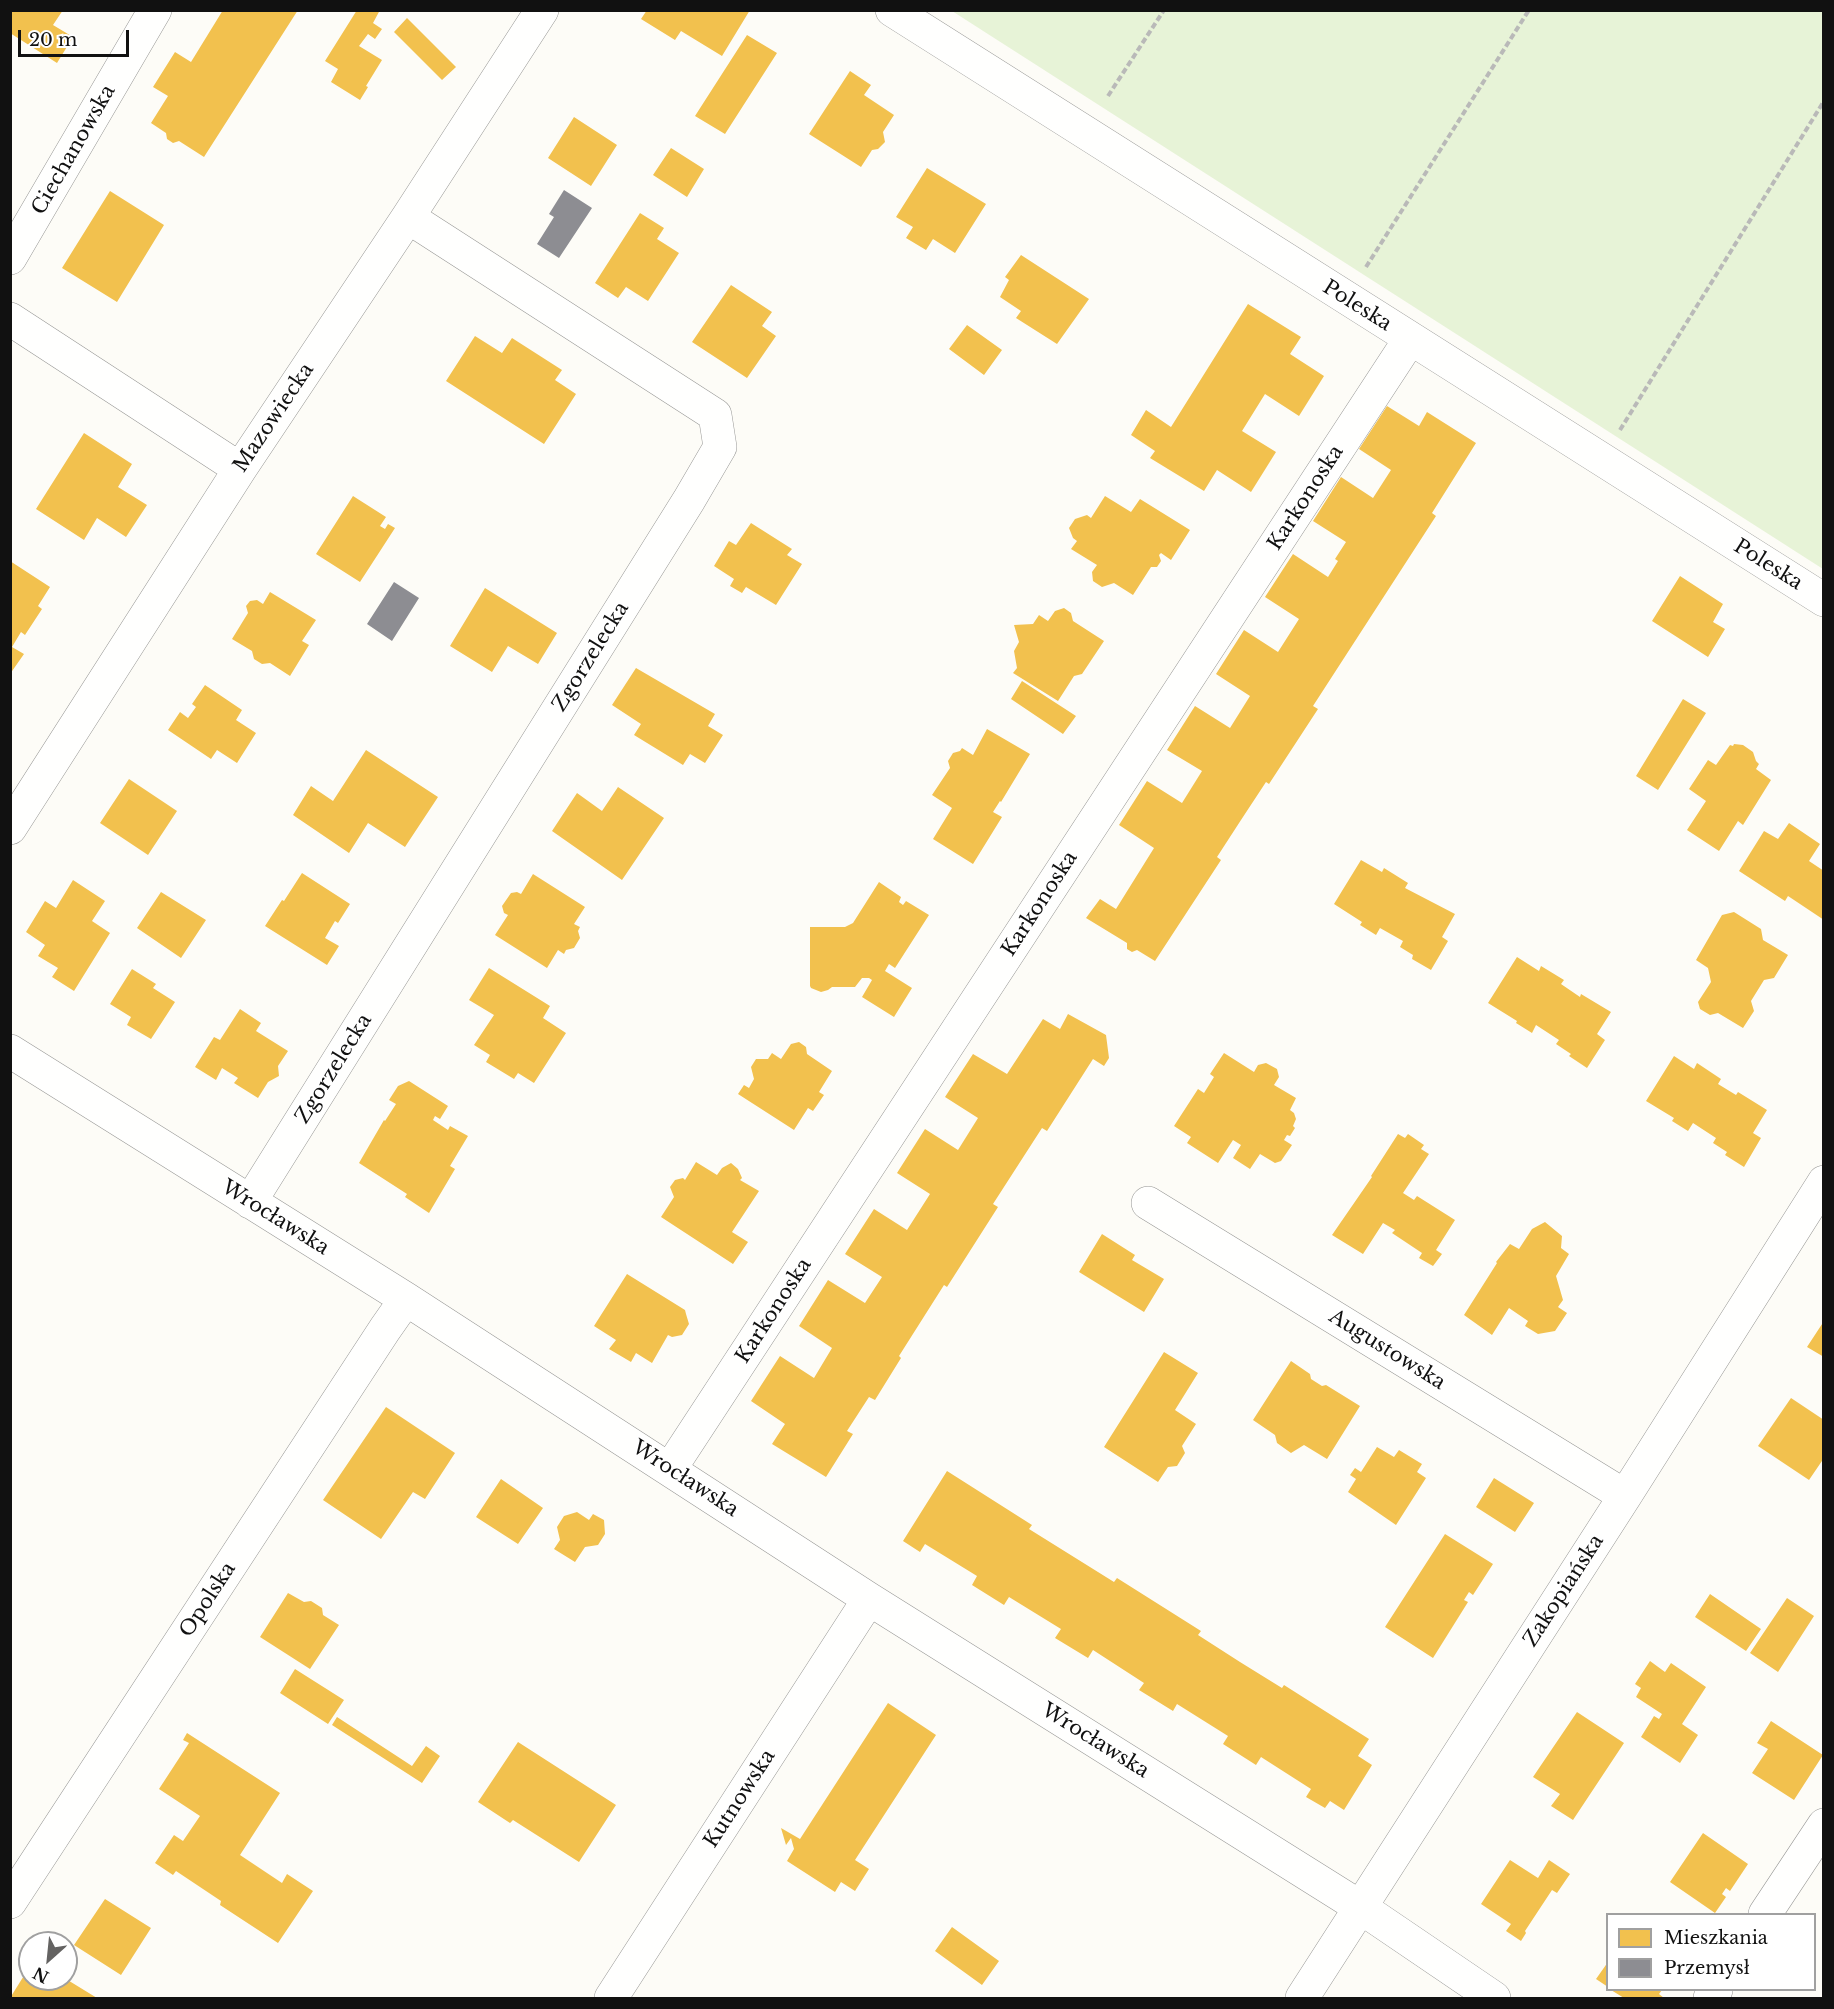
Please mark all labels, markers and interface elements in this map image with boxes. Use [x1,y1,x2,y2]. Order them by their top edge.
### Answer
scale bar [21,18,132,56]
text: 20 m [29,29,77,51]
street label: Ciechanowska [27,81,121,219]
street label: Poleska [1318,276,1396,336]
street label: Mazowiecka [229,359,319,477]
street label: Karkonoska [1263,441,1349,555]
street label: Poleska [1729,535,1807,595]
street label: Zgorzelecka [548,598,634,716]
street label: Karkonoska [997,847,1083,961]
street label: Zgorzelecka [291,1010,377,1128]
street label: Wrocławska [217,1175,333,1261]
street label: Karkonoska [731,1254,817,1368]
street label: Augustowska [1324,1305,1450,1395]
street label: Wrocławska [627,1436,743,1522]
street label: Zakopiańska [1519,1530,1609,1652]
street label: Opolska [175,1558,241,1642]
street label: Wrocławska [1037,1698,1153,1784]
street label: Kutnowska [699,1745,781,1853]
legend [1606,1913,1816,1991]
text: Mieszkania [1664,1927,1768,1949]
north arrow [18,1931,78,1991]
text: Przemysł [1664,1957,1750,1979]
text: N [29,1963,52,1988]

